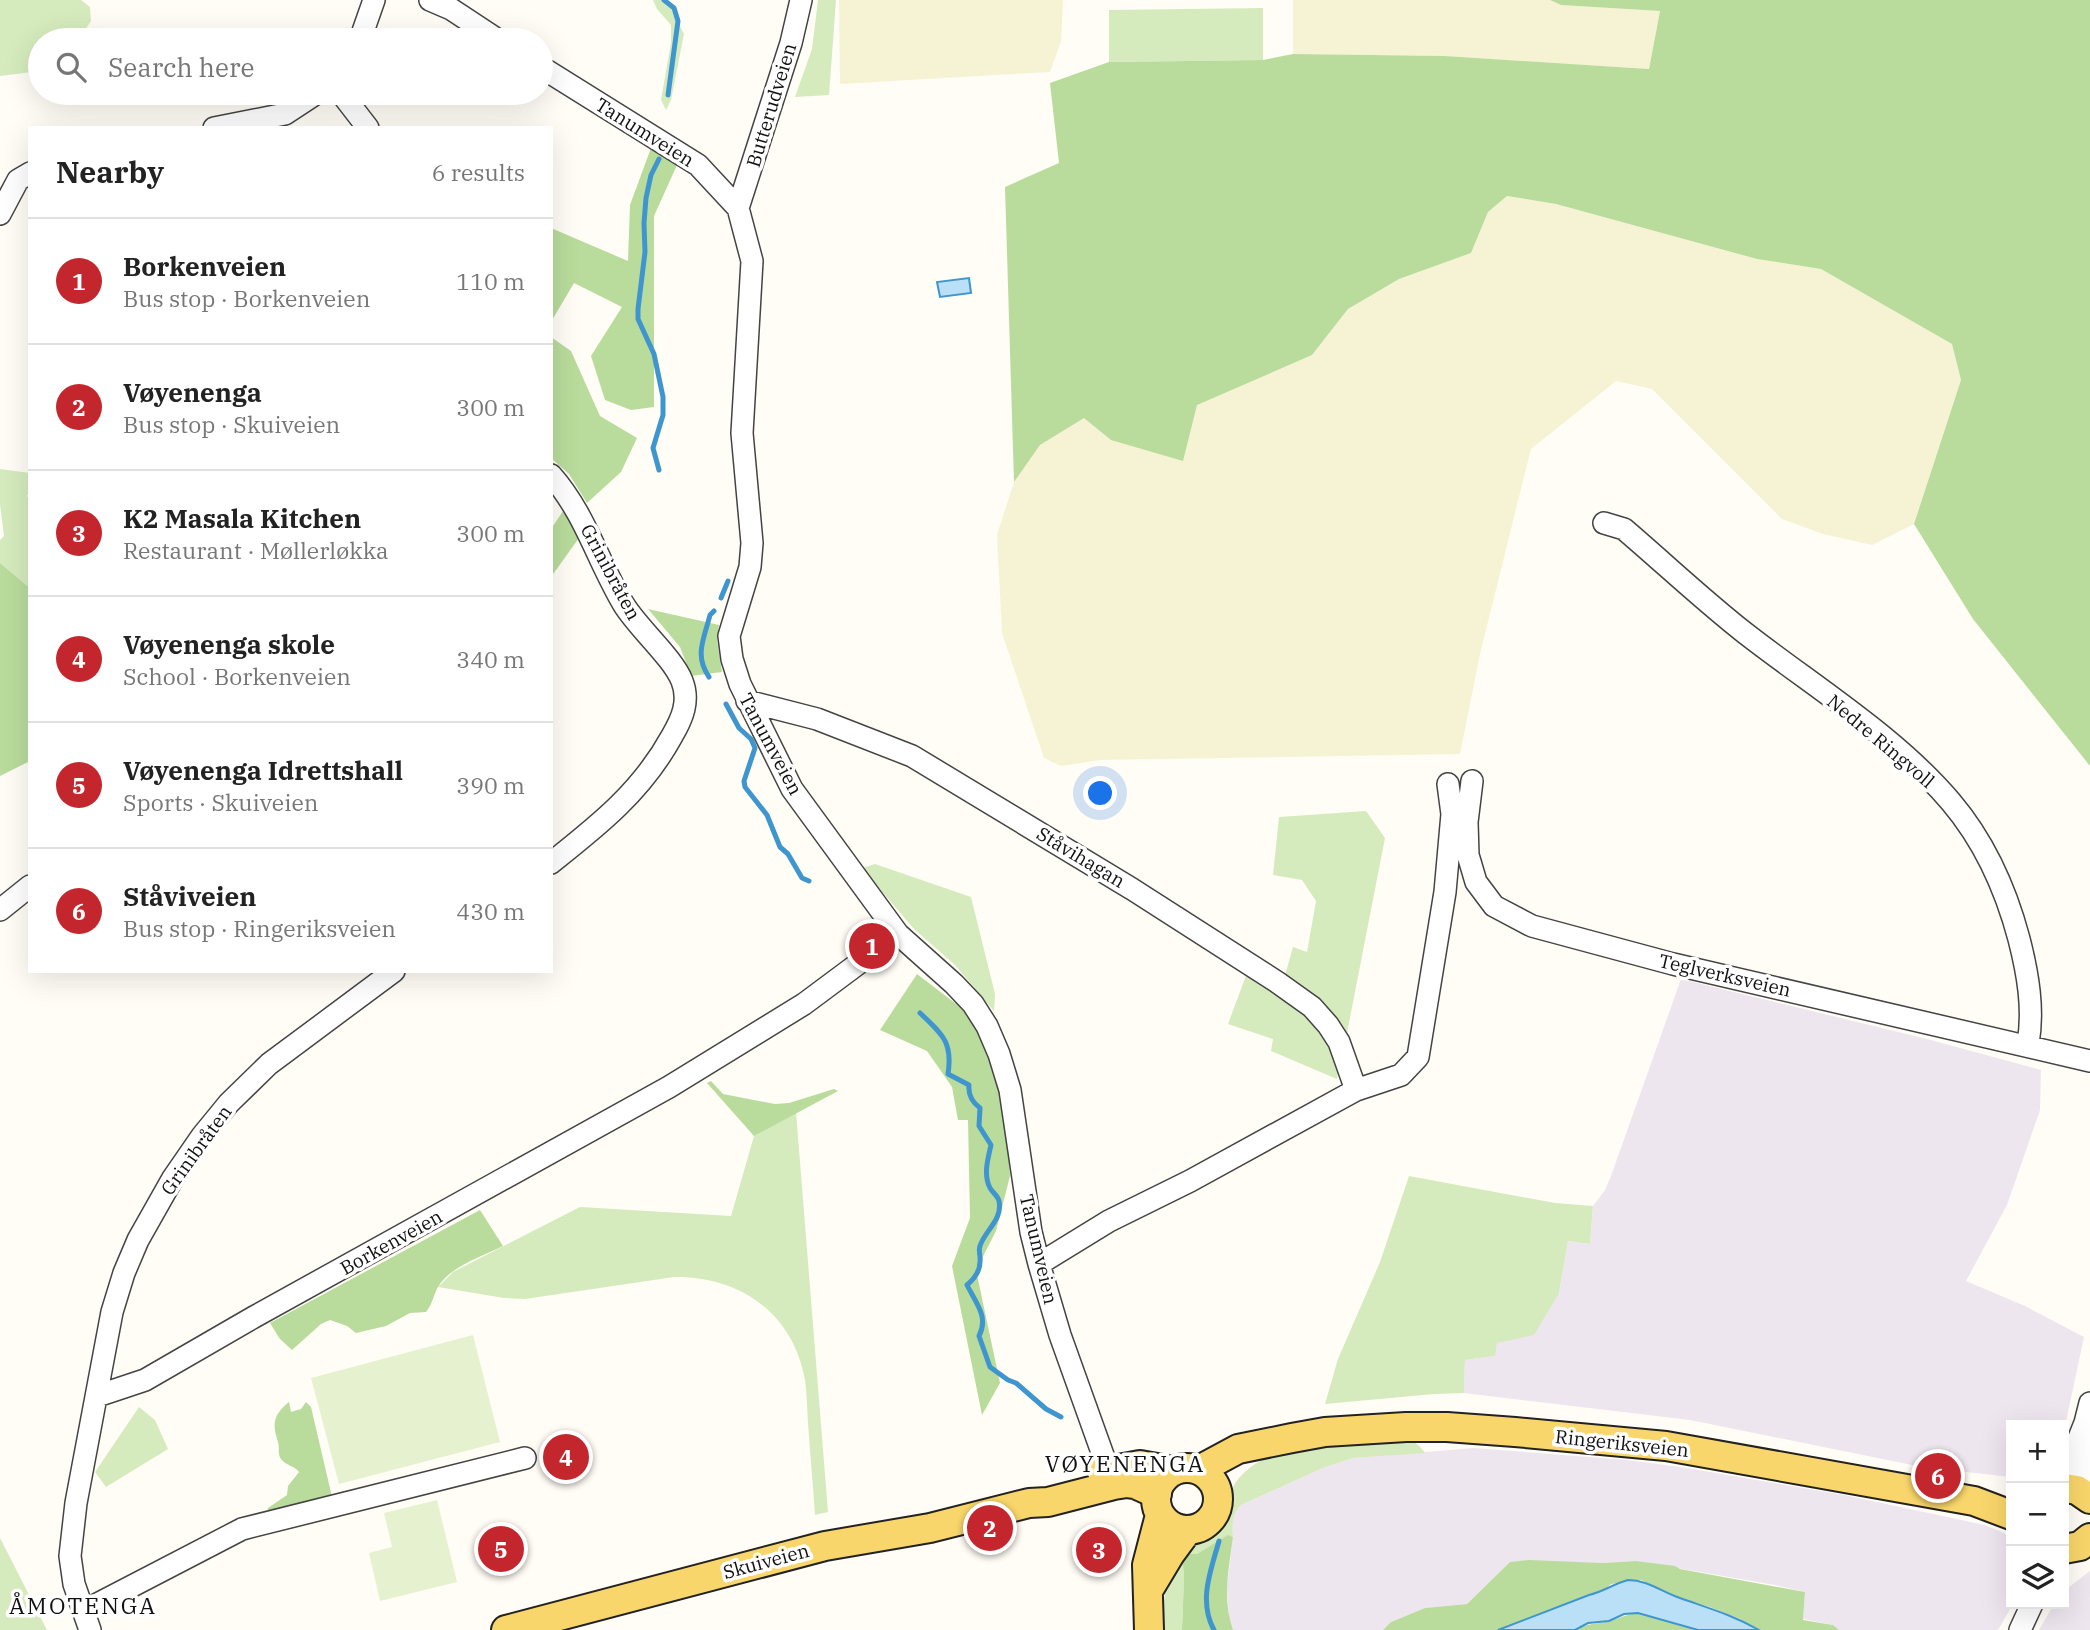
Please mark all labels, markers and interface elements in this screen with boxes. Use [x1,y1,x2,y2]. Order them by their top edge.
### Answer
search box [28,28,553,105]
street label: Butterudveien [741,40,801,170]
icon: search [52,48,90,86]
text: Search here [108,50,254,84]
street label: Tanumveien [591,92,699,172]
text: Nearby [56,152,164,191]
text: 6 results [432,157,525,187]
text: Borkenveien [123,249,286,283]
text: 1 [72,266,86,296]
text: 110 m [456,266,525,296]
text: Bus stop · Borkenveien [123,283,370,313]
text: Vøyenenga [123,375,262,409]
text: 2 [72,392,86,422]
text: 300 m [456,392,525,422]
text: Bus stop · Skuiveien [123,409,340,439]
text: K2 Masala Kitchen [123,501,361,535]
text: 3 [72,518,86,548]
text: 300 m [456,518,525,548]
street label: Grinibråten [576,520,646,624]
text: Restaurant · Møllerløkka [123,535,389,565]
text: Vøyenenga skole [123,627,335,661]
text: 4 [72,644,86,674]
text: 340 m [456,644,525,674]
text: School · Borkenveien [123,661,351,691]
street label: Tanumveien [734,689,808,799]
street label: Nedre Ringvoll [1822,689,1940,793]
text: Vøyenenga Idrettshall [123,753,403,787]
text: 5 [72,770,86,800]
text: 390 m [456,770,525,800]
your location [1083,776,1117,810]
text: Sports · Skuiveien [123,787,318,817]
street label: Ståvihagan [1032,821,1130,893]
text: Ståviveien [123,879,256,913]
text: 6 [72,896,86,926]
text: 430 m [456,896,525,926]
text: Bus stop · Ringeriksveien [123,913,396,943]
pin: 1 [849,920,895,972]
street label: Teglverksveien [1657,948,1793,1002]
street label: Grinibråten [155,1100,237,1200]
street label: Tanumveien [1015,1192,1063,1306]
street label: Borkenveien [336,1204,446,1280]
map controls [2006,1420,2069,1609]
button: + [2006,1420,2069,1483]
street label: Ringeriksveien [1554,1424,1690,1462]
pin: 4 [543,1431,589,1483]
district label: VØYENENGA [1045,1448,1205,1478]
pin: 6 [1915,1450,1961,1502]
button: − [2006,1483,2069,1546]
pin: 2 [967,1502,1013,1554]
pin: 5 [478,1523,524,1575]
pin: 3 [1076,1524,1122,1576]
street label: Skuiveien [720,1538,812,1584]
button: layers [2006,1546,2069,1609]
district label: ÅMOTENGA [9,1590,157,1620]

